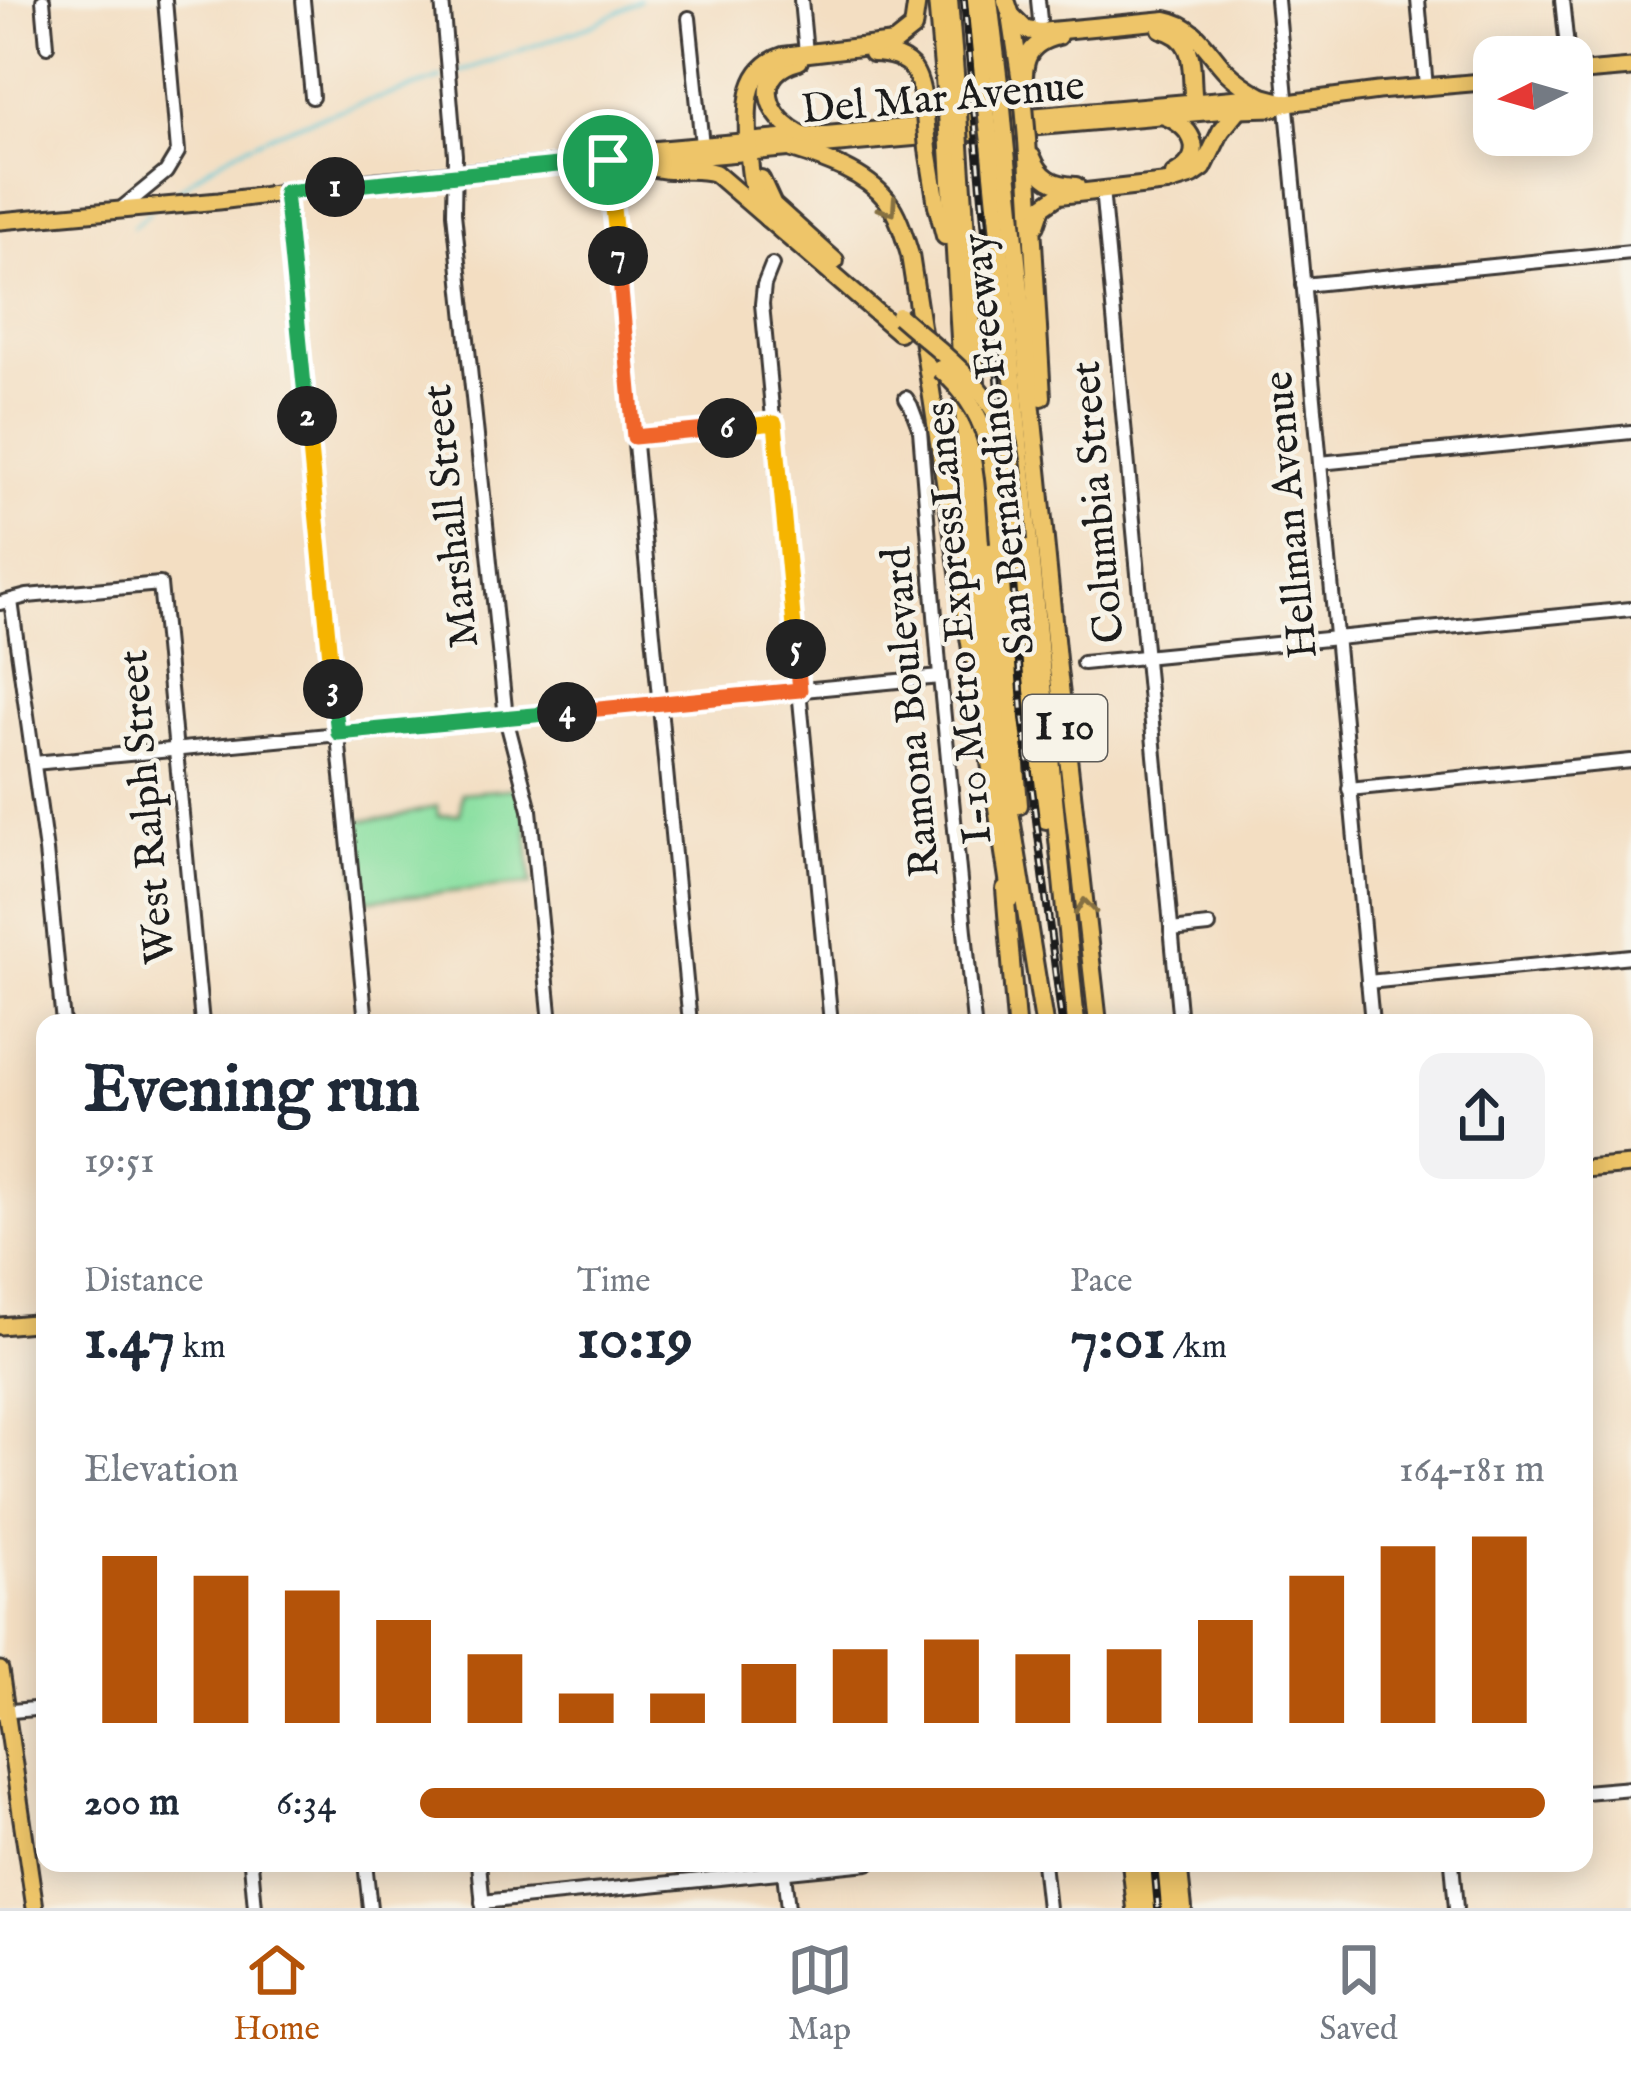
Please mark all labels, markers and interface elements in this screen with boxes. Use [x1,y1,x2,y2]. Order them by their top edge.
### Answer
north arrow [1473,36,1593,156]
map controls [1473,36,1593,156]
street label: Del Mar Avenue [799,60,1087,138]
pin [557,109,659,211]
icon: arrive [575,127,641,193]
pin: 1 [305,157,365,217]
text: 1 [329,166,341,208]
one-way arrow [875,195,897,217]
pin: 7 [588,226,648,286]
street label: San Bernardino Freeway [951,230,1048,657]
text: 7 [610,235,626,277]
street label: Columbia Street [1060,359,1138,645]
street label: Hellman Avenue [1253,369,1331,661]
street label: Marshall Street [412,382,492,650]
pin: 2 [277,386,337,446]
text: 2 [299,395,315,437]
pin: 6 [697,398,757,458]
street label: I-10 Metro ExpressLanes [914,400,1006,846]
text: 6 [720,407,734,449]
street label: Ramona Boulevard [871,544,953,879]
pin: 5 [766,619,826,679]
text: 5 [790,628,802,670]
street label: West Ralph Street [108,648,188,966]
pin: 3 [303,659,363,719]
text: 3 [327,668,339,710]
pin: 4 [537,682,597,742]
text: 4 [559,691,575,733]
road number: I 10 [1023,695,1107,761]
one-way arrow [1073,897,1098,916]
text: Evening run [84,1050,420,1134]
button: share [1419,1053,1545,1179]
text: 19:51 [84,1137,155,1186]
text: Distance [84,1261,203,1303]
text: Time [577,1261,650,1303]
text: Pace [1070,1261,1132,1303]
text: 1.47 [84,1303,175,1379]
text: 10:19 [577,1303,693,1379]
text: 7:01 [1070,1303,1165,1379]
text: km [175,1327,226,1369]
text: /km [1165,1327,1227,1369]
text: Elevation [84,1446,239,1495]
text: 164–181 m [1399,1446,1545,1495]
text: 200 m [84,1779,179,1828]
text: 6:34 [276,1779,336,1828]
tab: Home [233,1937,320,2051]
tab: Map [787,1937,853,2051]
tab: Saved [1319,1937,1398,2051]

